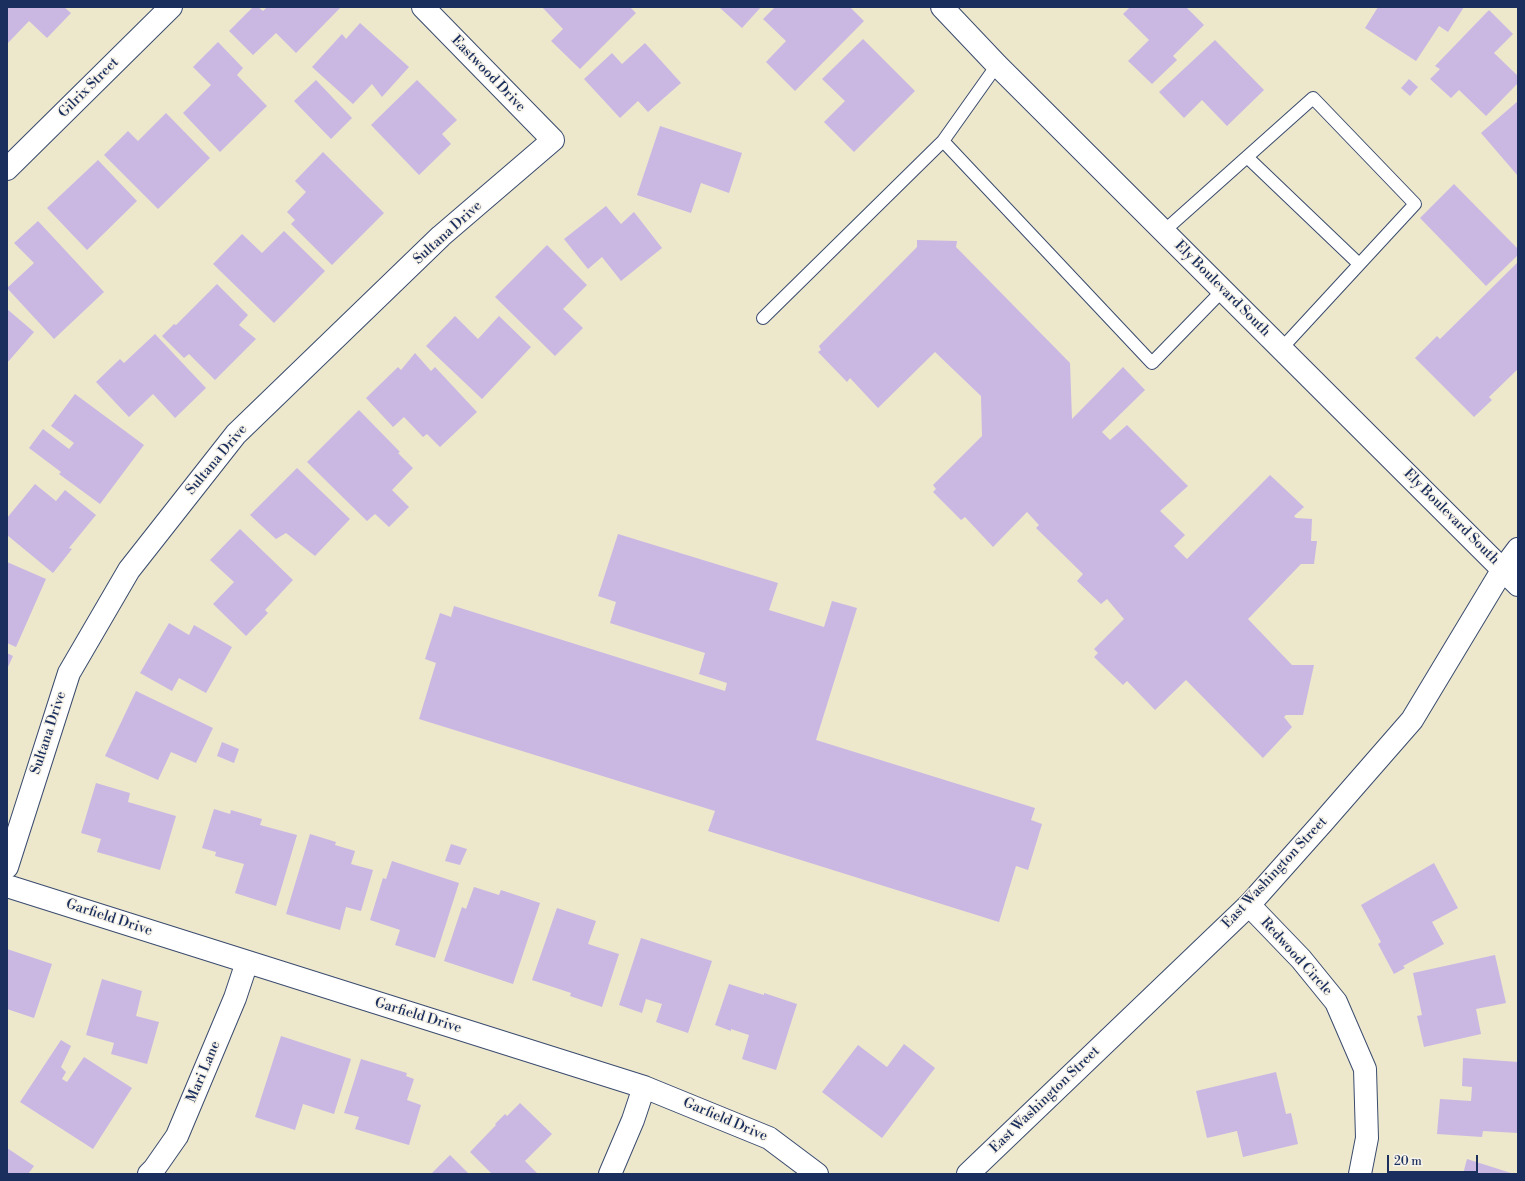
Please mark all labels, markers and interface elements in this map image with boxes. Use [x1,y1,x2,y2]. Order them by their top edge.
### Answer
street label: Eastwood Drive [447,32,529,116]
street label: Gilrix Street [55,54,123,122]
street label: Sultana Drive [410,198,486,268]
street label: Ely Boulevard South [1171,238,1273,340]
street label: Sultana Drive [183,422,251,498]
street label: Ely Boulevard South [1400,466,1502,568]
street label: Sultana Drive [28,689,70,777]
street label: East Washington Street [1219,814,1331,932]
street label: Garfield Drive [64,896,154,940]
street label: Redwood Circle [1257,915,1335,999]
street label: Garfield Drive [372,995,464,1037]
street label: Mari Lane [184,1039,224,1105]
street label: East Washington Street [987,1043,1103,1157]
street label: Garfield Drive [680,1095,770,1145]
scale bar [1389,1147,1480,1173]
text: 20 m [1394,1154,1422,1169]

